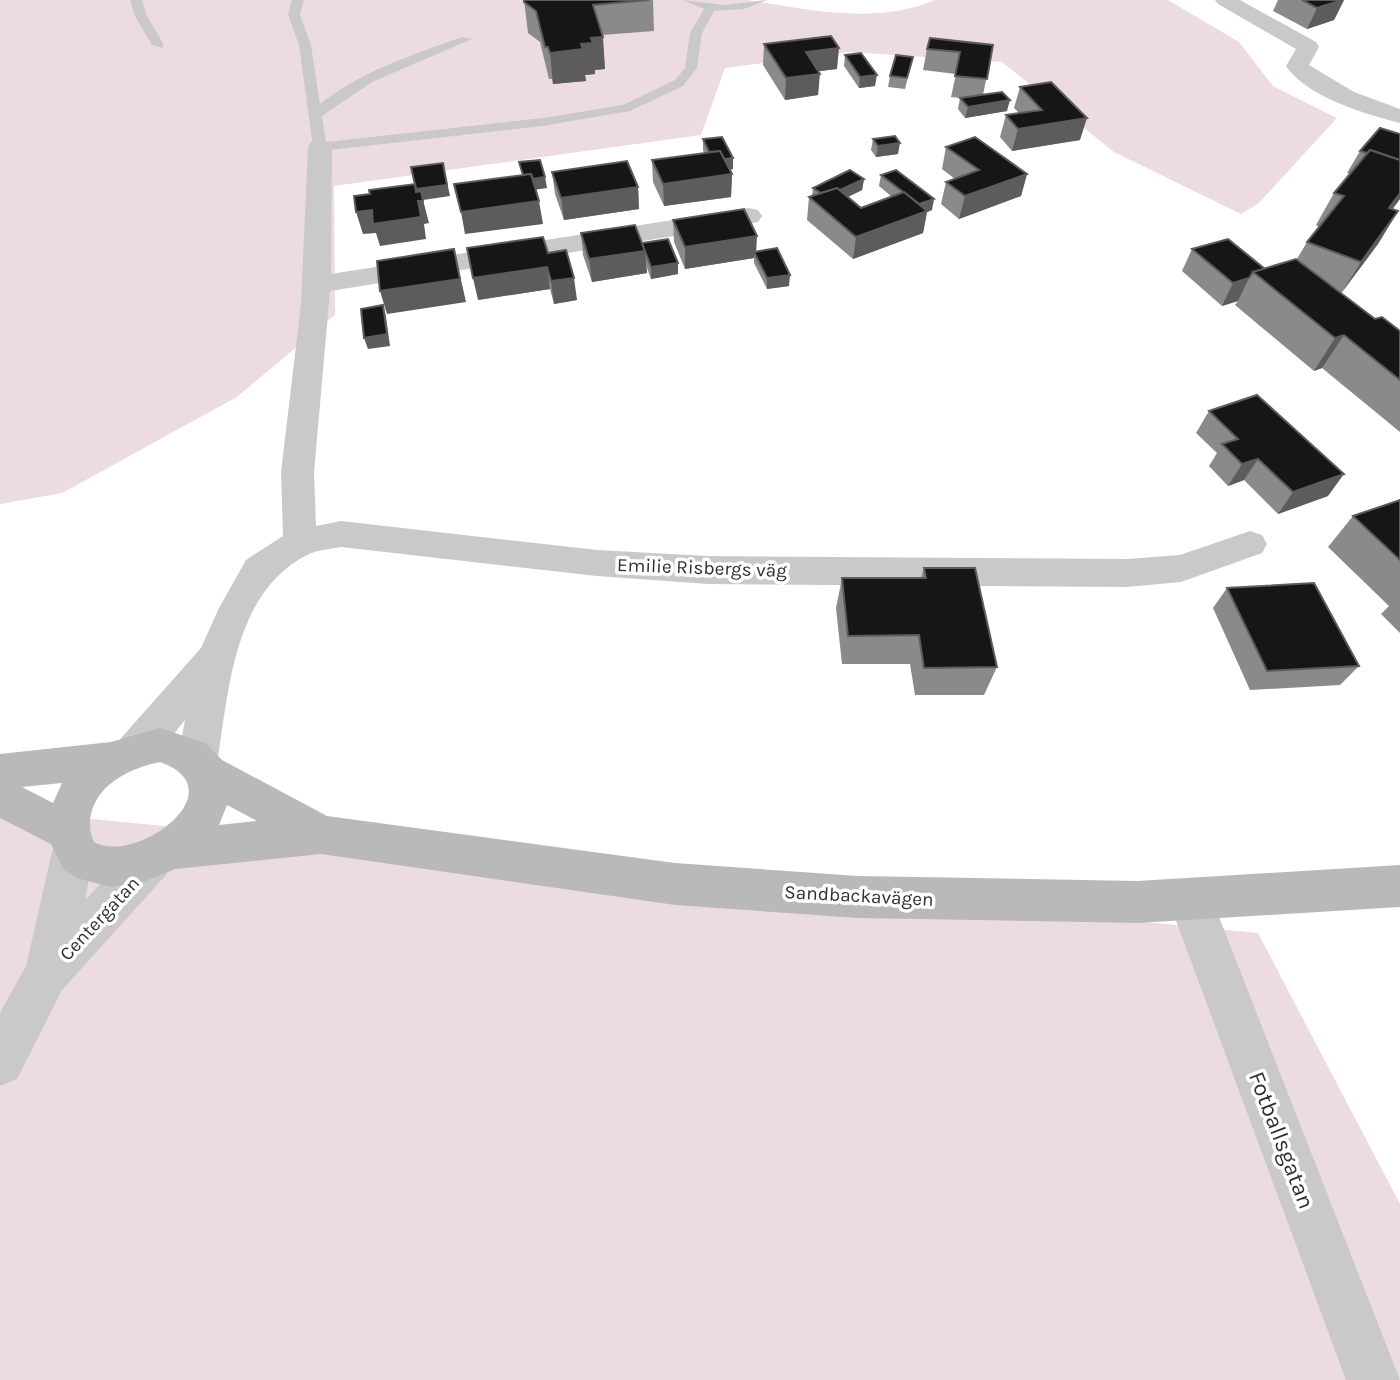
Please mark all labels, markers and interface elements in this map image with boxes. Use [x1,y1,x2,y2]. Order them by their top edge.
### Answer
street label: Emilie Risbergs väg [617,554,788,582]
street label: Centergatan [55,872,144,965]
street label: Sandbackavägen [784,881,934,911]
street label: Fotballsgatan [1243,1068,1320,1213]

